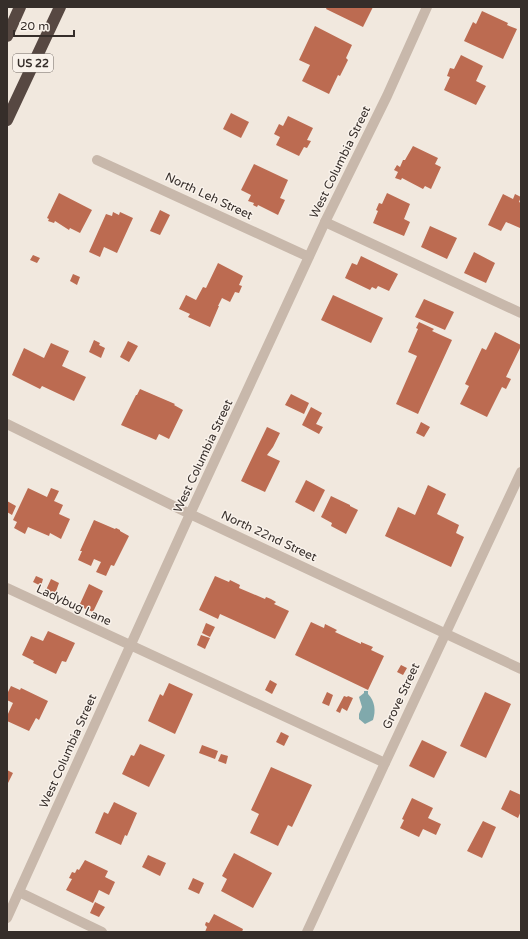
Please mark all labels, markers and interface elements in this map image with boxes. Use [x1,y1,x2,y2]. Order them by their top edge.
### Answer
scale bar [14,12,74,38]
text: 20 m [20,19,49,33]
road number: US 22 [13,54,53,72]
street label: West Columbia Street [307,103,373,220]
street label: North Leh Street [163,170,255,223]
street label: West Columbia Street [171,397,236,515]
street label: North 22nd Street [219,508,319,564]
street label: Ladybug Lane [34,582,114,629]
street label: Grove Street [380,660,423,731]
street label: West Columbia Street [37,691,100,810]

